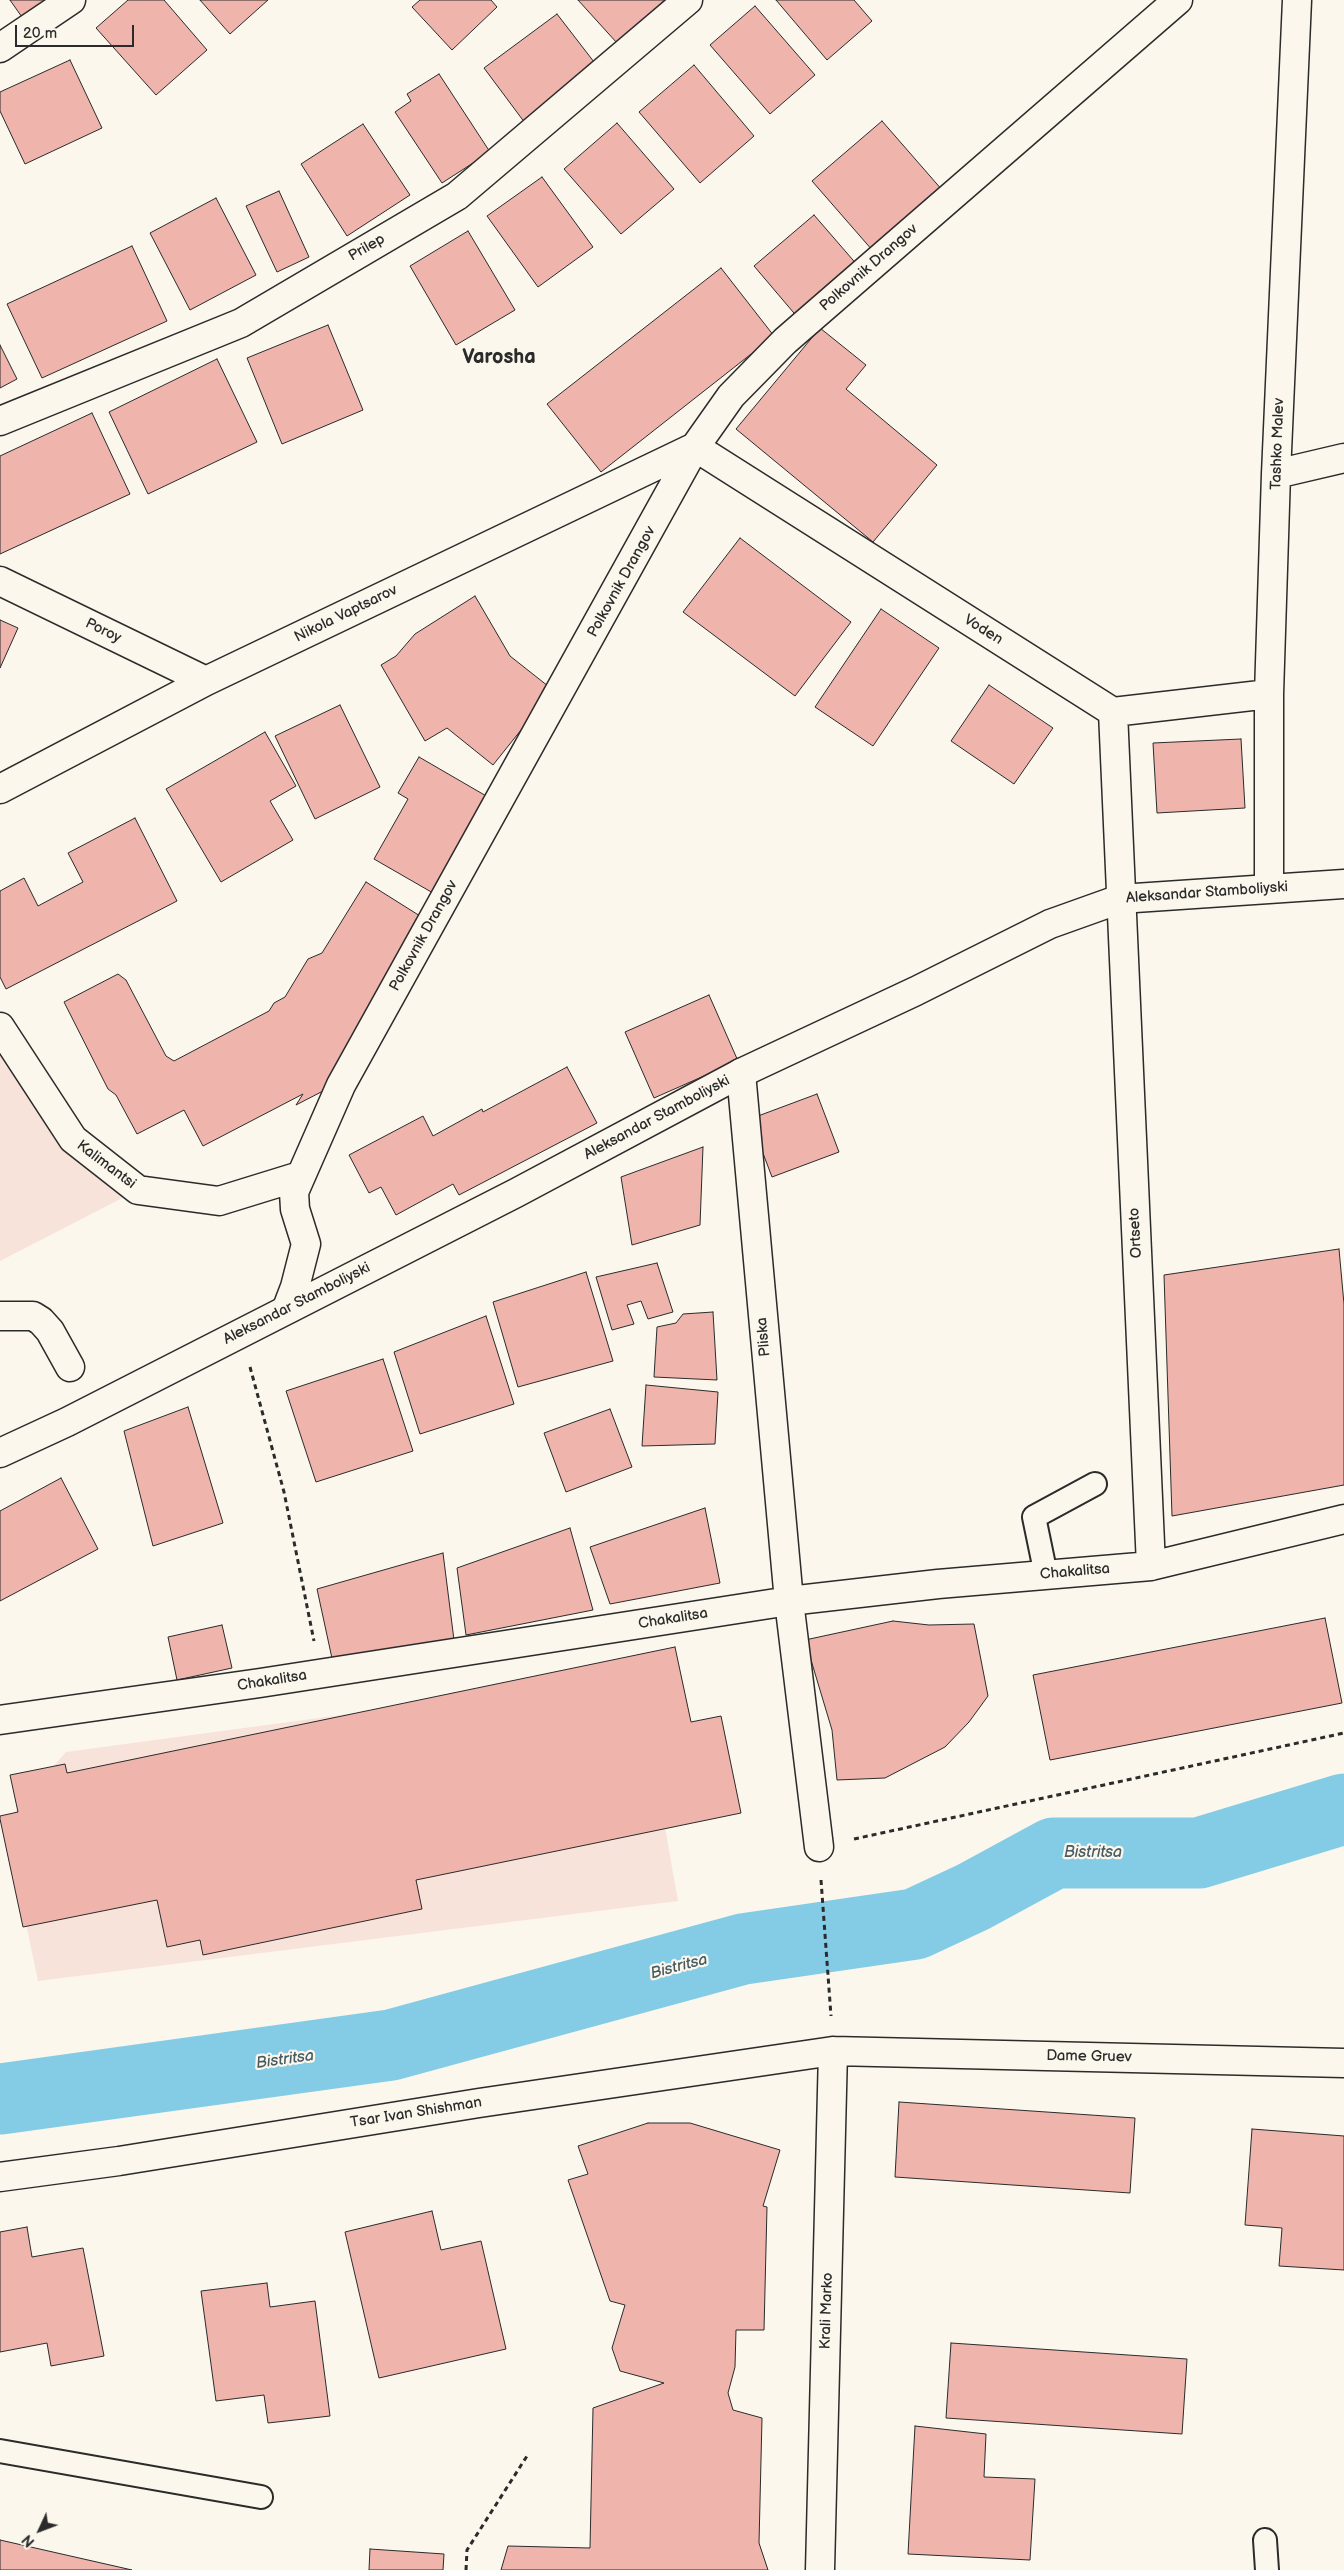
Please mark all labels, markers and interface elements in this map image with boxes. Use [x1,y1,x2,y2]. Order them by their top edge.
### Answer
scale bar [18,15,136,47]
text: 20 m [23,24,57,43]
street label: Polkovnik Drangov [816,220,922,316]
street label: Prilep [346,230,388,266]
district label: Varosha [462,346,536,370]
street label: Tashko Malev [1267,398,1289,490]
street label: Polkovnik Drangov [584,523,660,641]
street label: Nikola Vaptsarov [292,581,400,647]
street label: Voden [960,611,1006,649]
street label: Poroy [82,615,124,647]
street label: Polkovnik Drangov [386,877,462,995]
street label: Aleksandar Stamboliyski [1125,878,1289,908]
street label: Aleksandar Stamboliyski [581,1072,733,1164]
street label: Kalimantsi [73,1137,139,1193]
street label: Ortseto [1126,1207,1146,1259]
street label: Aleksandar Stamboliyski [220,1259,374,1349]
street label: Pliska [753,1317,775,1357]
street label: Chakalitsa [1039,1560,1111,1584]
street label: Chakalitsa [637,1605,709,1633]
street label: Chakalitsa [236,1667,308,1695]
water label: Bistritsa [1064,1843,1122,1863]
water label: Bistritsa [648,1950,710,1984]
water label: Bistritsa [255,2046,315,2074]
street label: Dame Gruev [1046,2047,1132,2067]
street label: Tsar Ivan Shishman [349,2094,483,2132]
street label: Krali Marko [817,2272,837,2350]
north arrow [15,2505,65,2555]
text: N [19,2531,38,2550]

